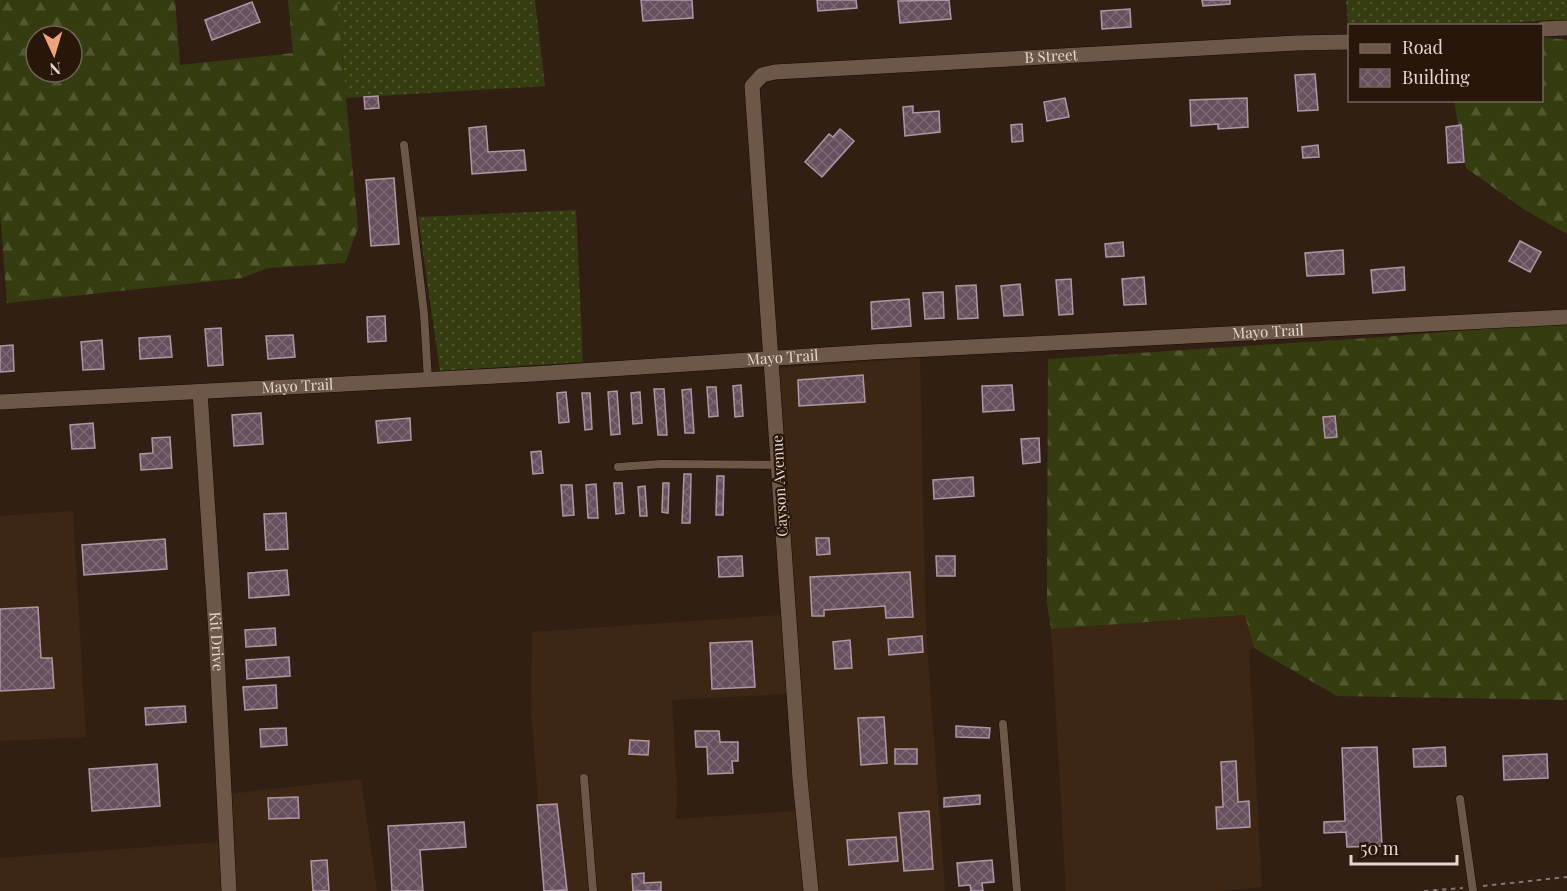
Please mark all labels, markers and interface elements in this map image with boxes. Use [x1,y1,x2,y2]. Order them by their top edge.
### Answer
north arrow [24,24,84,84]
legend [1348,24,1543,102]
text: Road [1402,35,1443,59]
street label: B Street [1024,44,1079,67]
text: N [48,59,62,80]
text: Building [1402,65,1470,89]
street label: Mayo Trail [1232,319,1304,343]
street label: Mayo Trail [746,344,819,369]
street label: Mayo Trail [261,374,334,397]
street label: Cayson Avenue [766,435,792,537]
street label: Kit Drive [206,611,229,672]
scale bar [1351,828,1458,866]
text: 50 m [1360,836,1399,860]

